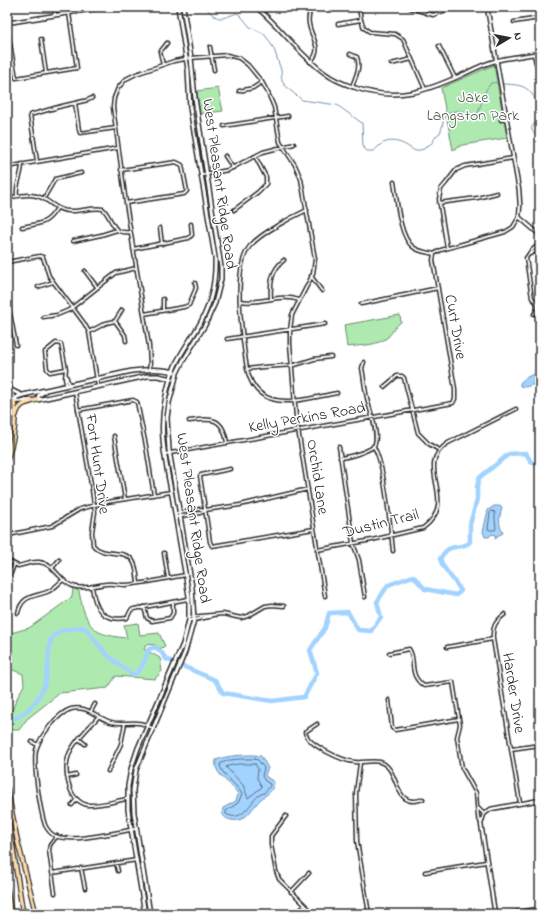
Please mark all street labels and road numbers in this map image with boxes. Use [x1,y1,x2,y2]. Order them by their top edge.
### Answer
street label: West Pleasant Ridge Road [195,97,243,271]
street label: Curt Drive [437,293,473,362]
street label: Kelly Perkins Road [247,396,367,440]
street label: Fort Hunt Drive [78,412,116,516]
street label: West Pleasant Ridge Road [169,431,217,605]
street label: Orchid Lane [299,438,335,517]
street label: Dustin Trail [340,503,422,545]
street label: Harder Drive [495,651,531,736]

